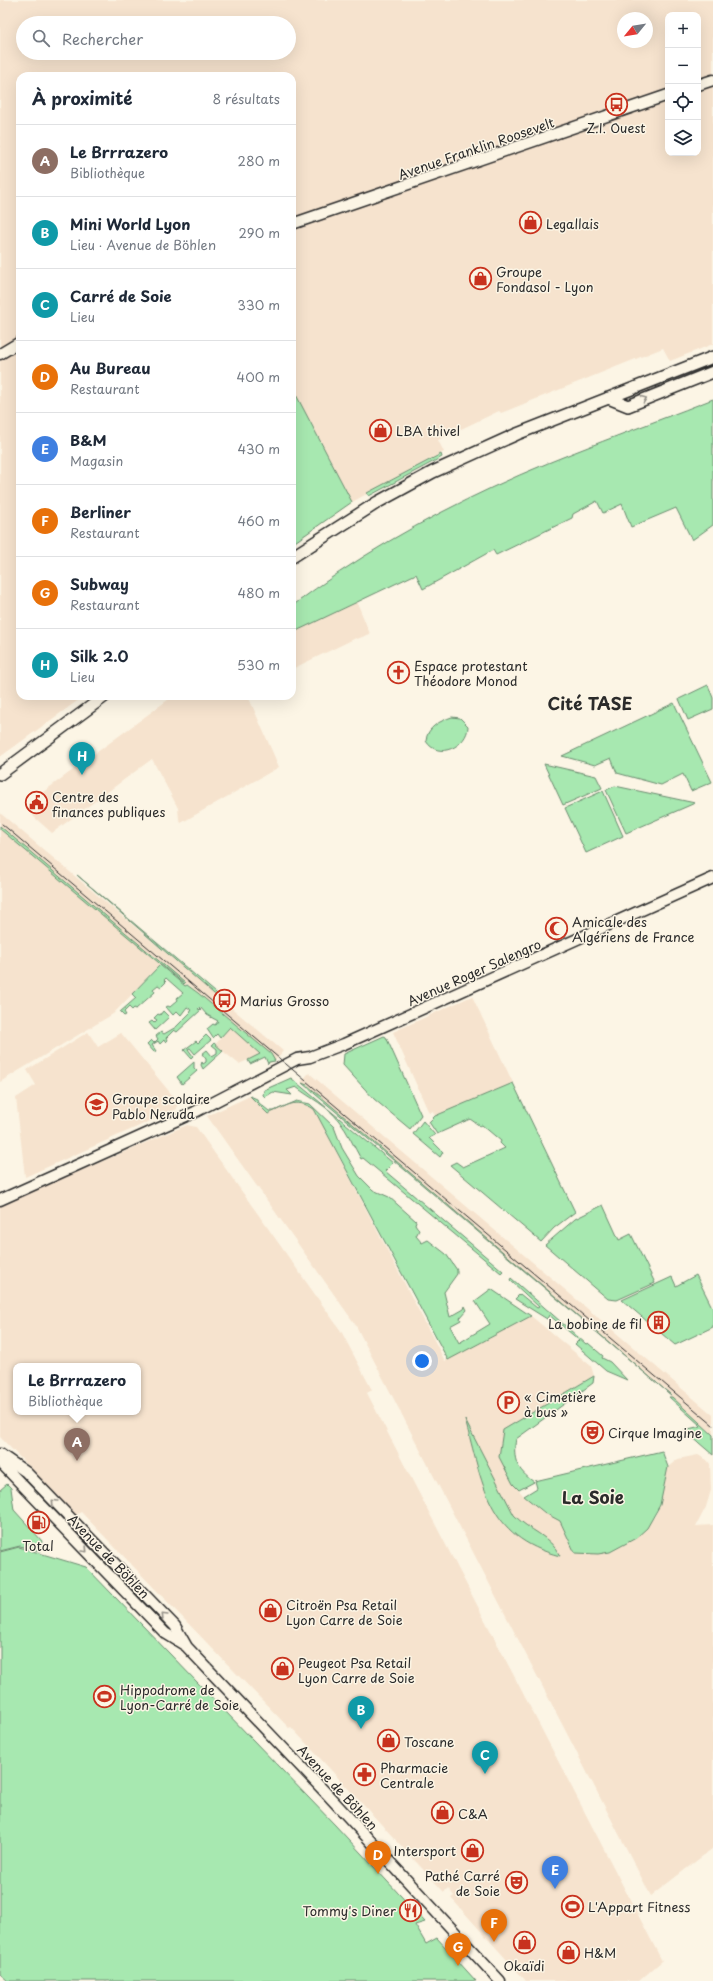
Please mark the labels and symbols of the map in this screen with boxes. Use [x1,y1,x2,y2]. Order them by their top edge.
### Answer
north arrow [617,12,653,48]
bus stop icon: Z.I. Ouest [603,92,629,118]
street label: Avenue Franklin Roosevelt [395,112,557,184]
place label: Z.I. Ouest [586,118,646,137]
shop icon: Legallais [517,210,543,236]
place label: Legallais [546,214,599,233]
place label: Groupe Fondasol - Lyon [496,262,594,296]
shop icon: Groupe Fondasol - Lyon [467,265,493,291]
one-way arrow [640,396,647,404]
shop icon: LBA thivel [368,417,394,443]
place label: LBA thivel [396,421,460,440]
place label: Espace protestant Théodore Monod [414,656,528,690]
church icon: Espace protestant Théodore Monod [385,659,411,685]
district label: Cité TASE [548,690,632,716]
pin: H [69,742,95,775]
place label: Centre des finances publiques [52,787,165,821]
public building icon: Centre des finances publiques [24,790,50,816]
place label: Amicale des Algériens de France [572,912,695,946]
mosque icon: Amicale des Algériens de France [544,915,570,941]
street label: Avenue Roger Salengro [404,934,544,1010]
bus stop icon: Marius Grosso [212,987,238,1013]
place label: Marius Grosso [240,991,329,1010]
place label: Groupe scolaire Pablo Neruda [112,1089,210,1123]
school or university icon: Groupe scolaire Pablo Neruda [84,1092,110,1118]
building icon: La bobine de fil [645,1310,671,1336]
place label: La bobine de fil [548,1314,642,1333]
your location [412,1351,432,1371]
place label: « Cimetière à bus » [524,1387,596,1421]
parking icon: « Cimetière à bus » [496,1390,522,1416]
theatre icon: Cirque Imagine [579,1419,605,1445]
place label: Cirque Imagine [608,1423,702,1442]
pin: A [64,1428,90,1461]
district label: La Soie [562,1484,624,1510]
one-way arrow [52,1499,59,1507]
fuel station icon: Total [25,1510,51,1536]
street label: Avenue de Böhlen [64,1510,154,1602]
place label: Total [22,1536,54,1555]
one-way arrow [81,1545,88,1553]
place label: Citroën Psa Retail Lyon Carre de Soie [286,1595,403,1629]
shop icon: Citroën Psa Retail Lyon Carre de Soie [257,1598,283,1624]
one-way arrow [162,1613,169,1621]
place label: Peugeot Psa Retail Lyon Carre de Soie [298,1653,415,1687]
shop icon: Peugeot Psa Retail Lyon Carre de Soie [269,1656,295,1682]
place label: Hippodrome de Lyon-Carré de Soie [120,1680,239,1714]
sports icon: Hippodrome de Lyon-Carré de Soie [92,1683,118,1709]
pin: B [348,1696,374,1729]
shop icon: Toscane [375,1728,401,1754]
place label: Toscane [404,1732,454,1751]
street label: Avenue de Böhlen [293,1740,383,1834]
pin: C [472,1741,498,1774]
place label: Pharmacie Centrale [380,1758,448,1792]
pharmacy icon: Pharmacie Centrale [352,1761,378,1787]
shop icon: C&A [429,1800,455,1826]
place label: C&A [458,1804,488,1823]
shop icon: Intersport [459,1837,485,1863]
pin: D [365,1841,391,1874]
place label: Intersport [394,1841,456,1860]
pin: E [542,1856,568,1889]
place label: Pathé Carré de Soie [425,1866,500,1900]
theatre icon: Pathé Carré de Soie [503,1869,529,1895]
sports icon: L'Appart Fitness [559,1893,585,1919]
restaurant icon: Tommy's Diner [398,1897,424,1923]
place label: L'Appart Fitness [588,1897,690,1916]
place label: Tommy's Diner [302,1901,397,1920]
pin: F [481,1909,507,1942]
shop icon: Okaïdi [511,1930,537,1956]
pin: G [445,1933,471,1966]
shop icon: H&M [555,1939,581,1965]
place label: H&M [584,1943,616,1962]
place label: Okaïdi [503,1956,545,1975]

